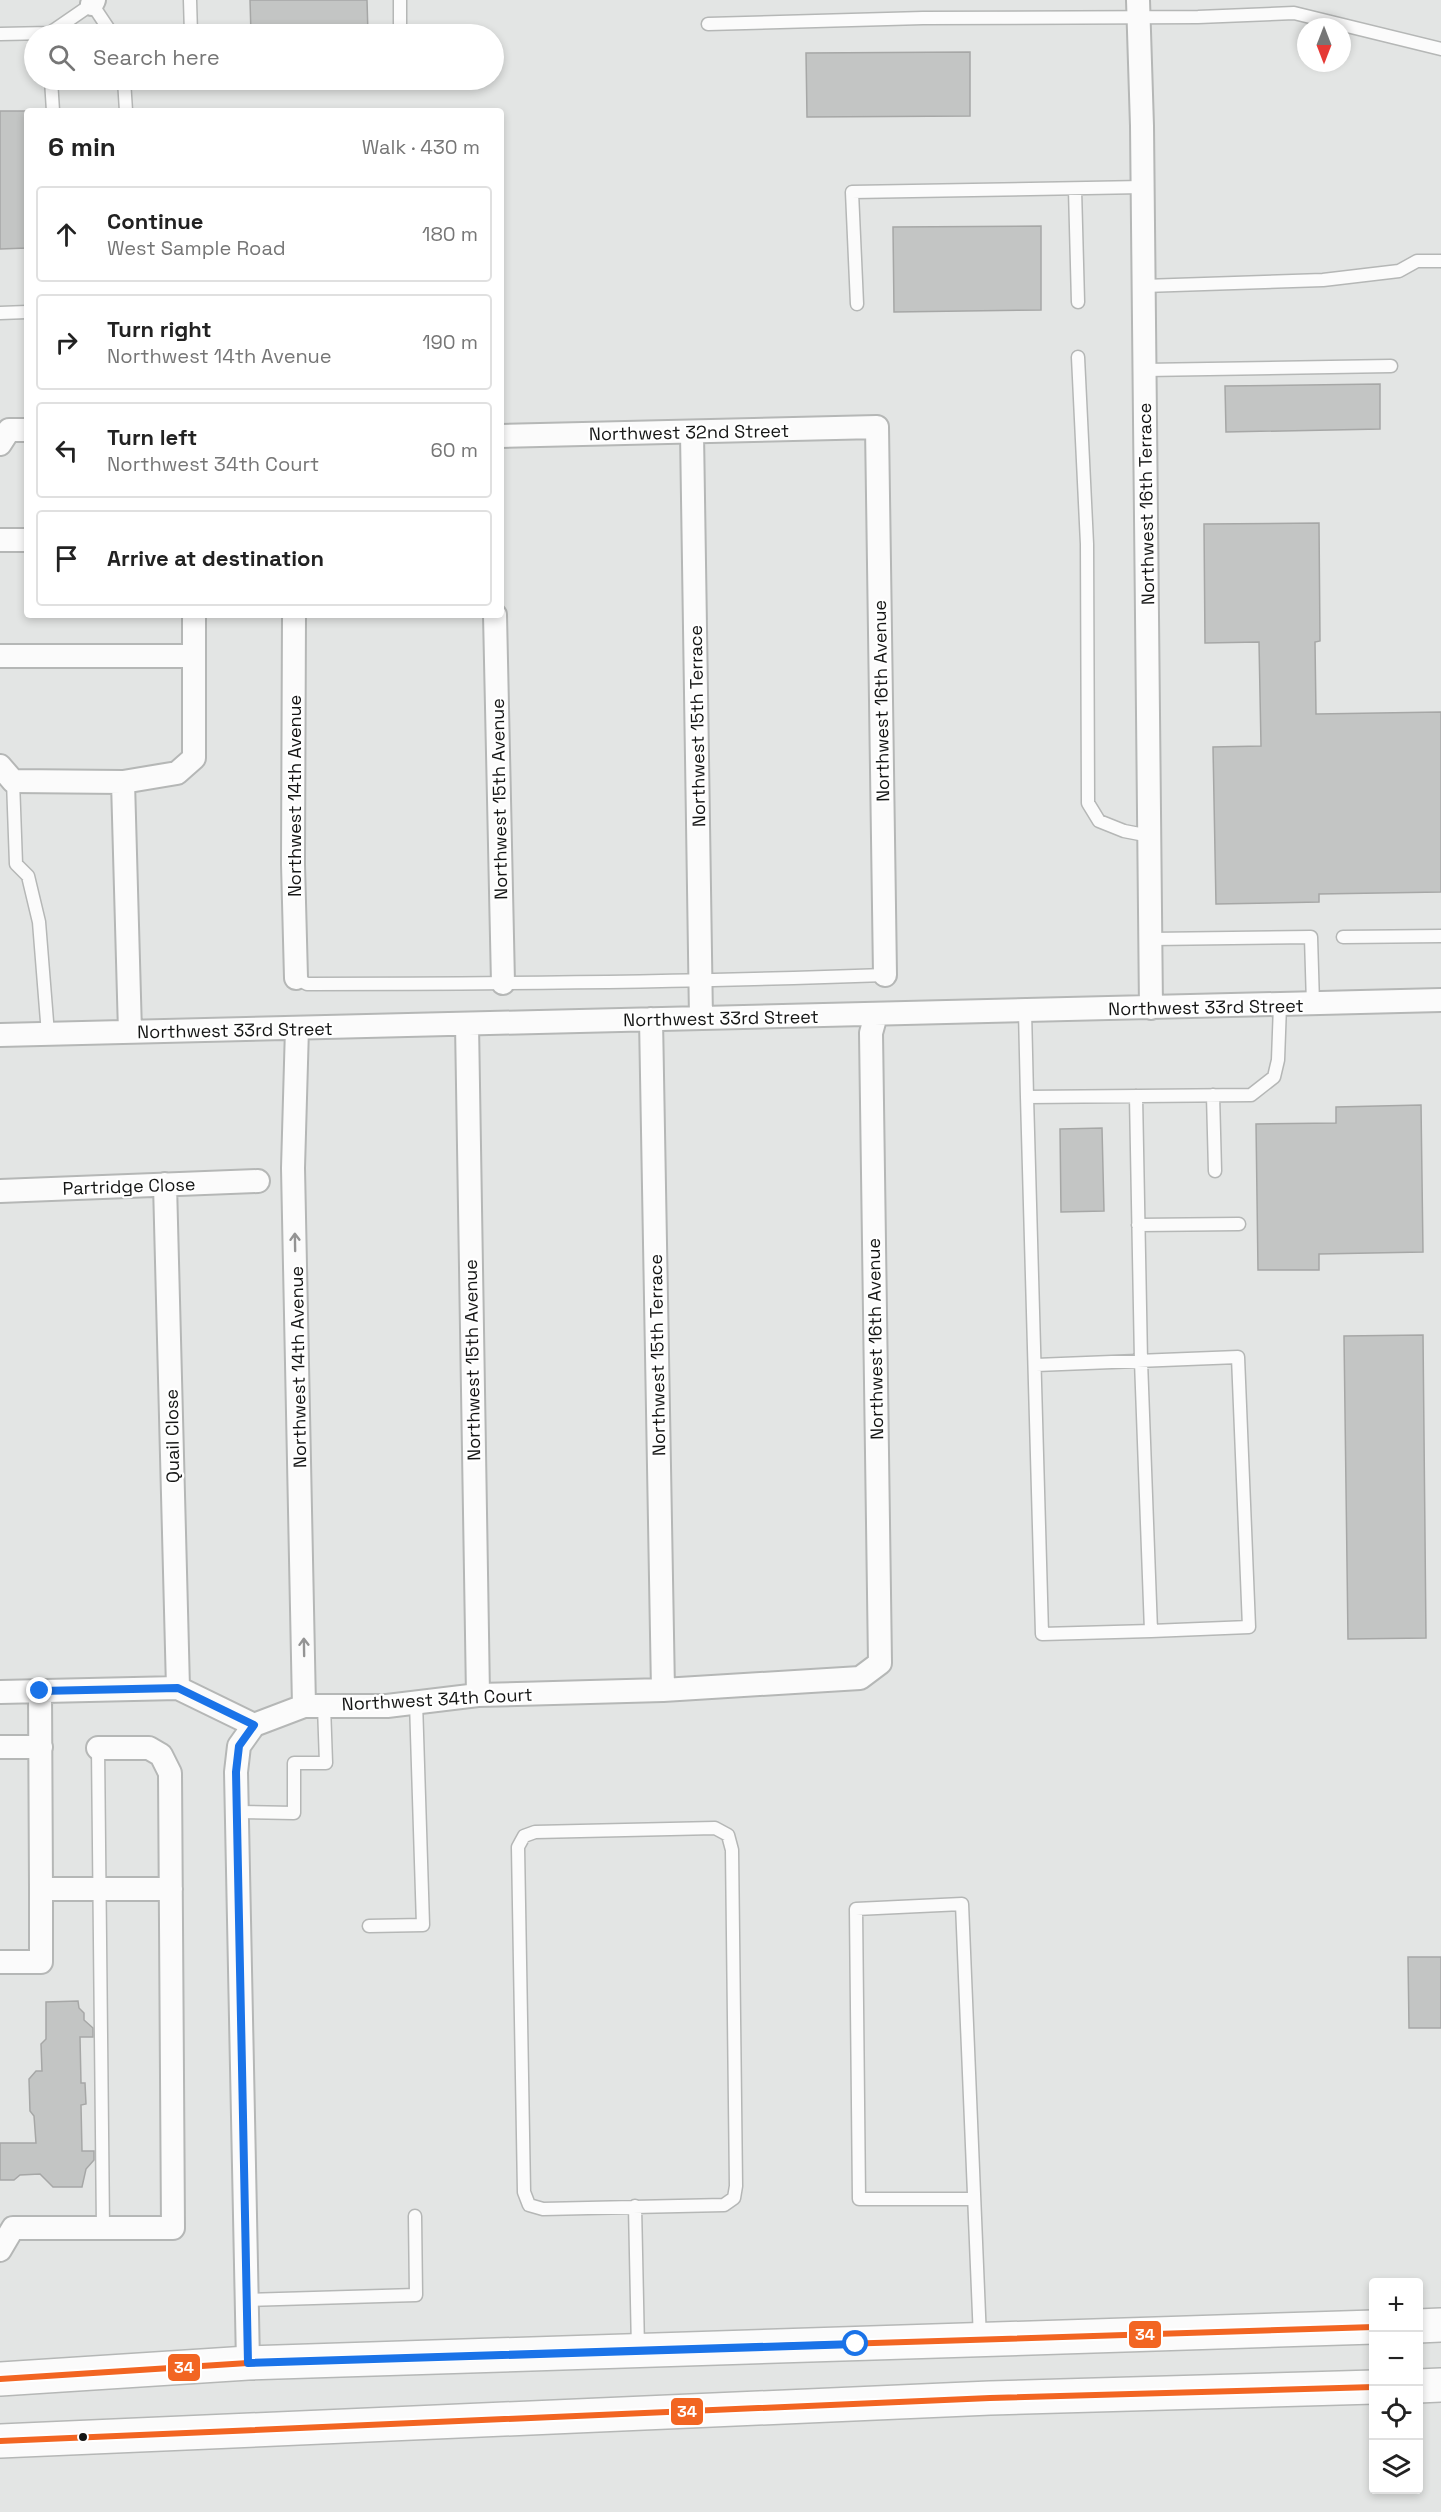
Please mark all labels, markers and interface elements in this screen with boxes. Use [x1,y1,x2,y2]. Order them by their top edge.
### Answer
north arrow [1297,18,1351,72]
search box [24,24,504,90]
icon: search [45,41,78,74]
text: Search here [93,43,220,71]
text: 6 min [48,130,116,164]
text: Walk · 430 m [362,134,480,160]
text: Continue [107,207,203,235]
icon: ahead [50,218,83,251]
text: 180 m [422,221,478,247]
text: West Sample Road [107,235,286,261]
text: Turn right [107,315,212,343]
icon: right [50,326,83,359]
text: 190 m [422,329,478,355]
text: Northwest 14th Avenue [107,343,332,369]
street label: Northwest 16th Terrace [1133,403,1159,605]
street label: Northwest 32nd Street [589,419,789,445]
text: Turn left [107,423,197,451]
icon: left [50,434,83,467]
text: 60 m [431,437,478,463]
text: Northwest 34th Court [107,451,319,477]
icon: arrive [50,542,83,575]
text: Arrive at destination [107,544,324,572]
street label: Northwest 16th Avenue [868,600,894,802]
street label: Northwest 15th Terrace [684,625,710,827]
street label: Northwest 14th Avenue [283,695,306,897]
street label: Northwest 15th Avenue [486,698,512,900]
street label: Northwest 33rd Street [1108,994,1304,1020]
street label: Northwest 33rd Street [623,1005,819,1031]
street label: Northwest 33rd Street [137,1017,333,1043]
street label: Partridge Close [62,1172,196,1200]
one-way arrow [289,1233,301,1253]
street label: Northwest 16th Avenue [862,1238,888,1440]
street label: Northwest 15th Terrace [644,1254,670,1456]
street label: Northwest 15th Avenue [459,1259,485,1461]
street label: Northwest 14th Avenue [285,1266,311,1468]
street label: Quail Close [160,1389,184,1483]
one-way arrow [298,1638,310,1658]
route end [26,1677,52,1703]
street label: Northwest 34th Court [341,1683,533,1715]
map controls [1369,2278,1423,2494]
button: + [1369,2278,1423,2332]
line badge: 34 [1128,2320,1162,2349]
text: 34 [1135,2324,1155,2345]
route start [842,2330,868,2356]
button: − [1369,2332,1423,2386]
line badge: 34 [167,2353,201,2382]
text: 34 [174,2357,194,2378]
button: locate [1369,2386,1423,2440]
line badge: 34 [670,2397,704,2426]
text: 34 [677,2401,697,2422]
unlabelled marker [77,2431,89,2443]
button: layers [1369,2440,1423,2494]

